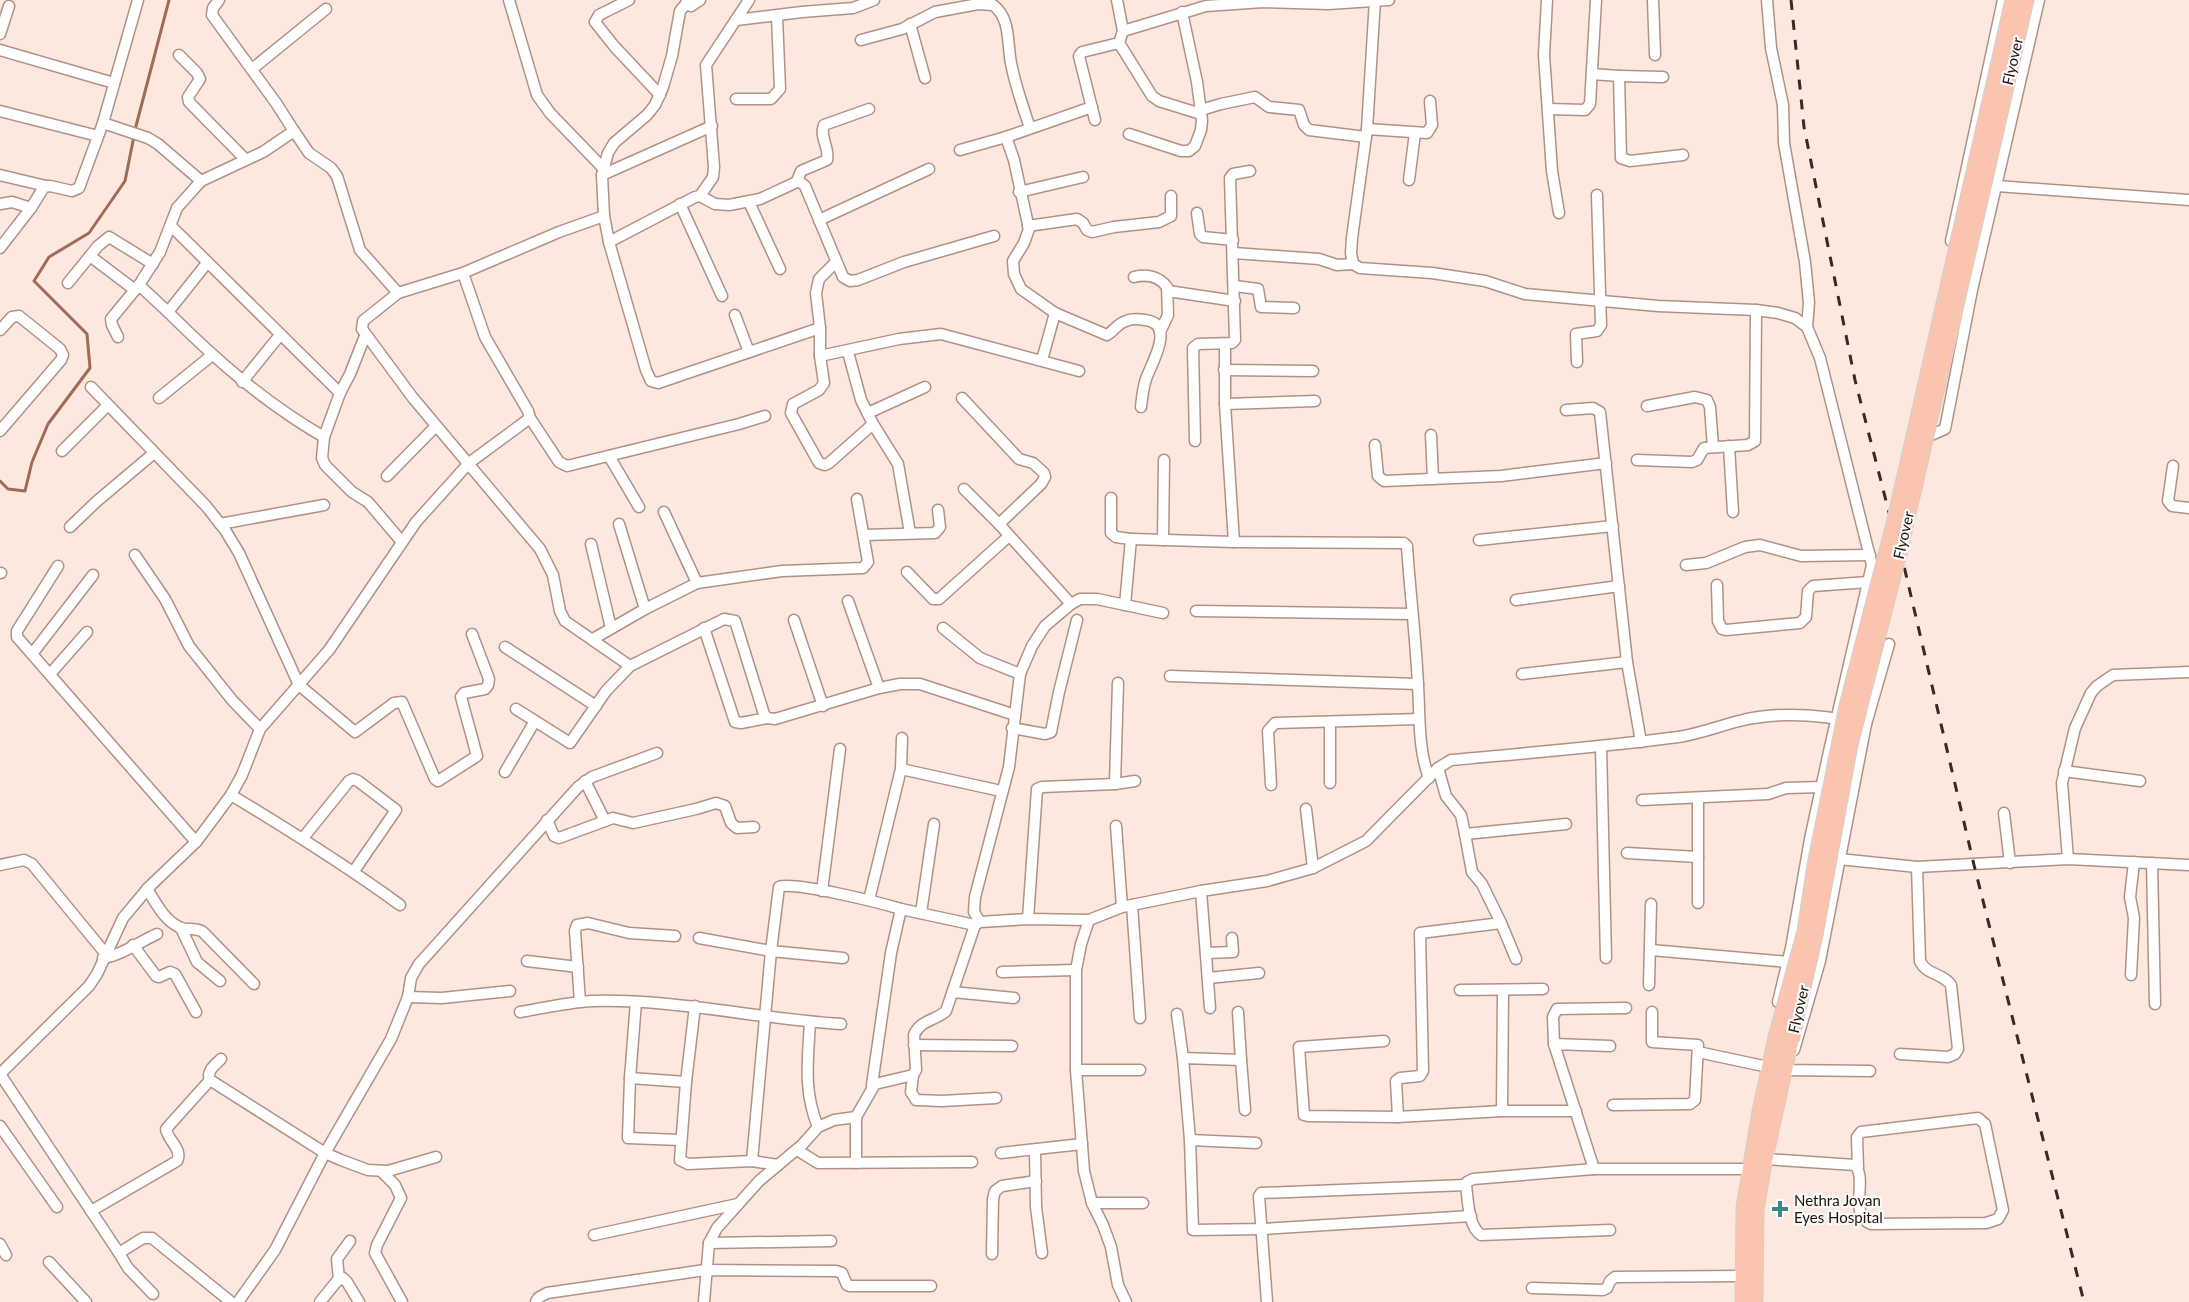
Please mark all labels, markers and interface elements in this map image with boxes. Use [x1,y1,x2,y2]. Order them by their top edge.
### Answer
street label: Flyover [1998,35,2026,87]
street label: Flyover [1889,509,1917,561]
street label: Flyover [1784,983,1812,1035]
place label: Nethra Jovan Eyes Hospital [1794,1191,1883,1226]
marker: Nethra Jovan Eyes Hospital [1771,1200,1789,1218]

